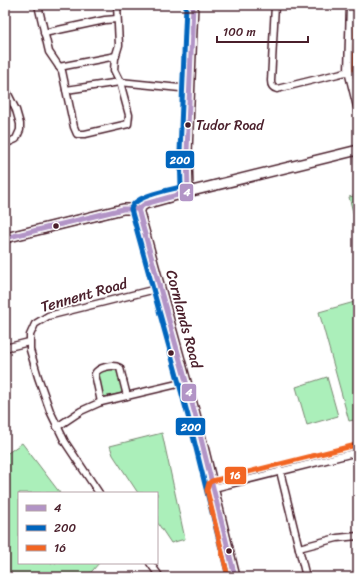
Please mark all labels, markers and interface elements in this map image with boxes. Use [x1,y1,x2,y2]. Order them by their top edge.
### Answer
scale bar [217,18,308,44]
text: 100 m [223,21,256,43]
place label: Tudor Road [196,113,265,138]
marker: Tudor Road [183,120,193,130]
line badge: 200 [165,150,195,169]
text: 200 [169,151,190,170]
line badge: 4 [179,183,194,202]
text: 4 [183,183,191,202]
unlabelled marker [51,221,61,231]
street label: Cornlands Road [158,267,210,372]
street label: Tennent Road [38,270,131,320]
unlabelled marker [166,348,176,358]
line badge: 4 [181,383,197,402]
text: 4 [185,383,193,402]
line badge: 200 [175,417,206,436]
text: 200 [180,418,201,437]
line badge: 16 [224,466,247,485]
text: 16 [230,466,240,485]
legend [18,492,158,564]
text: 4 [54,497,62,519]
text: 200 [54,517,77,539]
text: 16 [54,537,66,559]
unlabelled marker [224,546,234,556]

